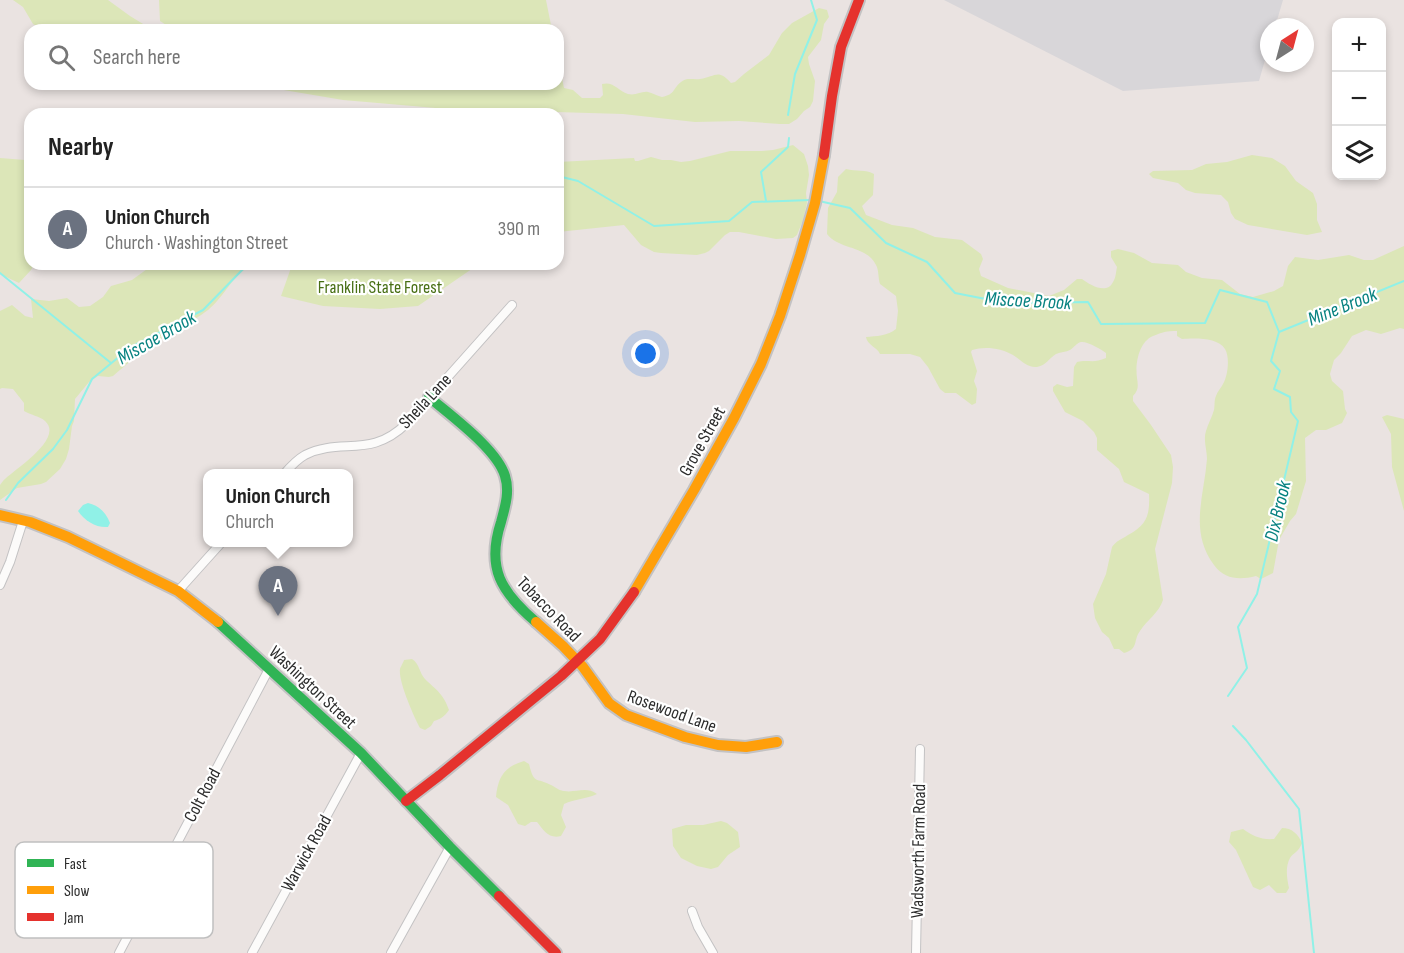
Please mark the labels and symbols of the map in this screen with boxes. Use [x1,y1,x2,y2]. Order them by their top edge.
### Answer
north arrow [1260,18,1314,72]
park label: Franklin State Forest [318,277,443,298]
water label: Mine Brook [1304,282,1381,332]
water label: Miscoe Brook [984,287,1073,315]
water label: Miscoe Brook [113,305,201,370]
your location [631,339,660,368]
street label: Sheila Lane [395,369,456,433]
street label: Grove Street [675,402,730,480]
water label: Dix Brook [1259,478,1297,544]
pin: A [258,566,298,616]
street label: Tobacco Road [512,572,585,646]
street label: Washington Street [265,642,361,734]
street label: Rosewood Lane [625,686,719,737]
street label: Colt Road [180,765,225,826]
street label: Wadsworth Farm Road [907,784,930,918]
street label: Warwick Road [277,811,336,895]
legend [15,842,213,938]
text: Fast [64,855,87,874]
text: Slow [64,882,89,901]
text: Jam [63,909,84,928]

